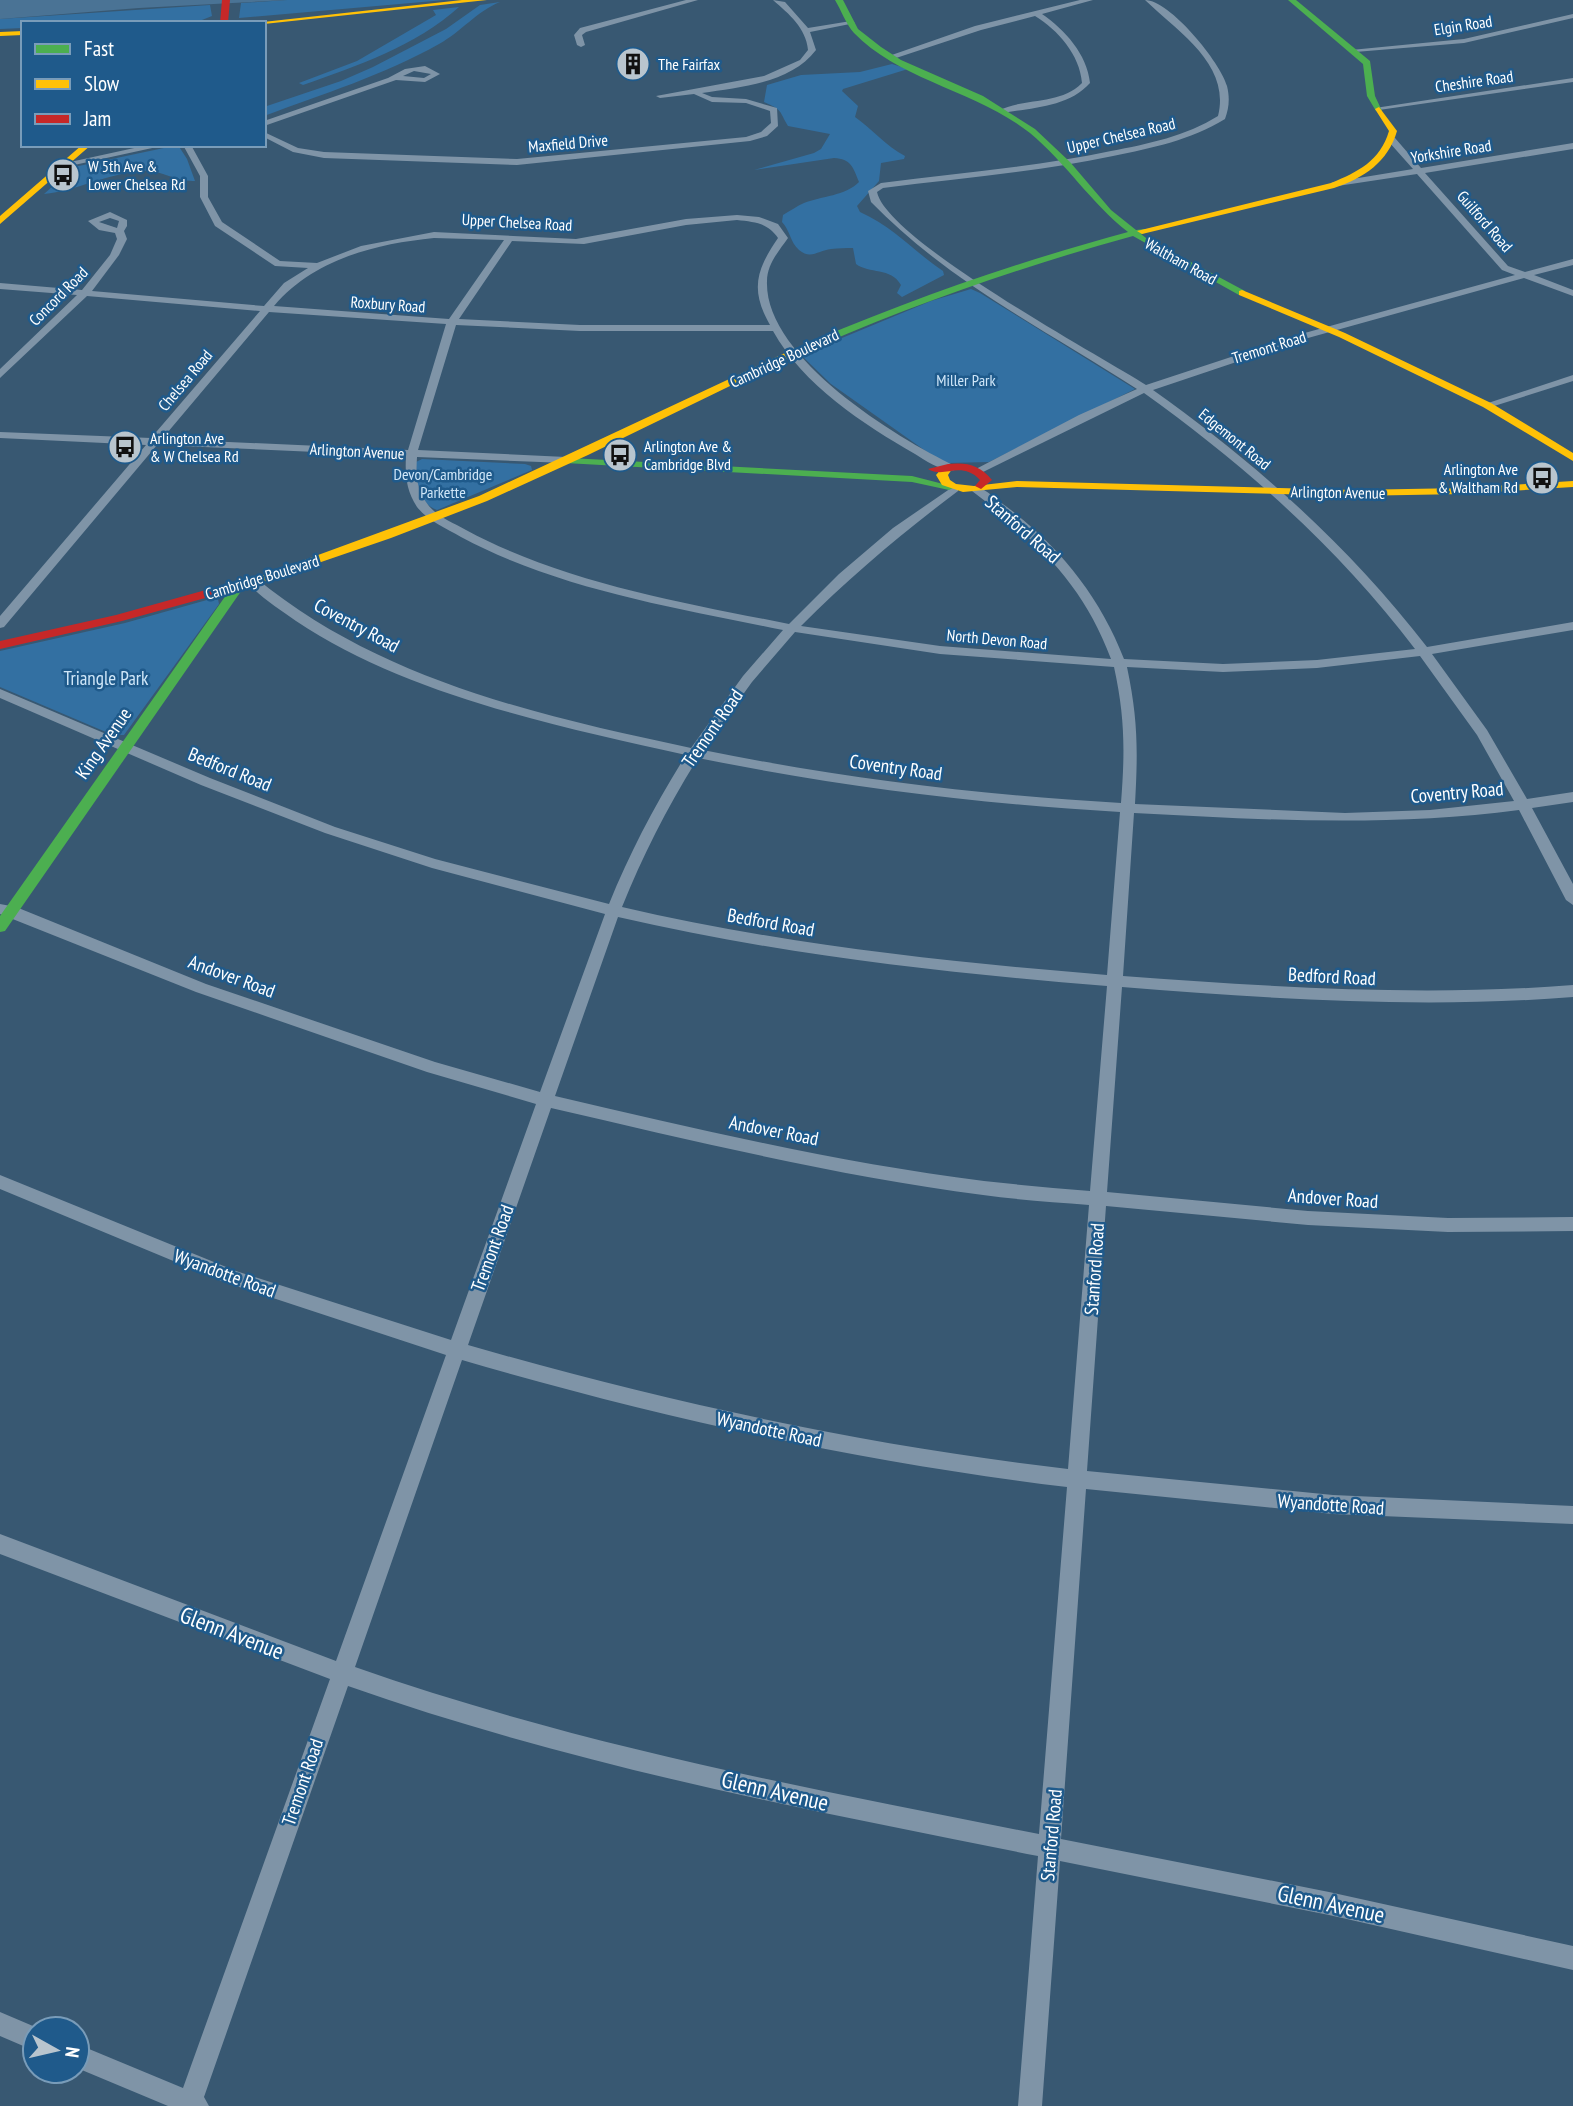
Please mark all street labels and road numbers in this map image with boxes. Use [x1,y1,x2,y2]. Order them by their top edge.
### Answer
street label: Elgin Road [1432,11,1494,39]
street label: Cheshire Road [1434,66,1514,96]
street label: Upper Chelsea Road [1065,113,1177,157]
street label: Maxfield Drive [527,130,609,156]
street label: Yorkshire Road [1409,135,1493,167]
street label: Guilford Road [1453,186,1517,256]
street label: Upper Chelsea Road [461,209,573,235]
street label: Waltham Road [1141,233,1221,289]
street label: Concord Road [24,262,92,330]
street label: Roxbury Road [350,291,426,317]
street label: Cambridge Boulevard [726,324,842,392]
street label: Tremont Road [1230,326,1308,368]
street label: Chelsea Road [154,345,216,415]
street label: Edgemont Road [1195,404,1275,474]
street label: Arlington Avenue [309,439,405,463]
street label: Arlington Avenue [1290,481,1386,503]
street label: Stanford Road [980,490,1066,568]
street label: Cambridge Boulevard [203,550,321,604]
street label: Coventry Road [310,593,404,657]
street label: North Devon Road [946,625,1048,653]
street label: Tremont Road [676,684,748,772]
street label: King Avenue [70,703,136,783]
street label: Bedford Road [185,741,275,797]
street label: Coventry Road [848,749,944,785]
street label: Coventry Road [1410,776,1504,808]
street label: Bedford Road [726,903,816,941]
street label: Andover Road [185,949,279,1003]
street label: Bedford Road [1288,962,1376,990]
street label: Andover Road [727,1110,821,1150]
street label: Andover Road [1287,1183,1379,1213]
street label: Tremont Road [465,1201,519,1295]
street label: Stanford Road [1079,1222,1109,1316]
street label: Wyandotte Road [171,1243,279,1303]
street label: Wyandotte Road [714,1406,824,1452]
street label: Wyandotte Road [1277,1488,1385,1520]
street label: Glenn Avenue [176,1600,288,1666]
street label: Tremont Road [276,1735,328,1829]
street label: Glenn Avenue [719,1764,831,1817]
street label: Stanford Road [1035,1788,1067,1882]
street label: Glenn Avenue [1275,1878,1387,1929]

